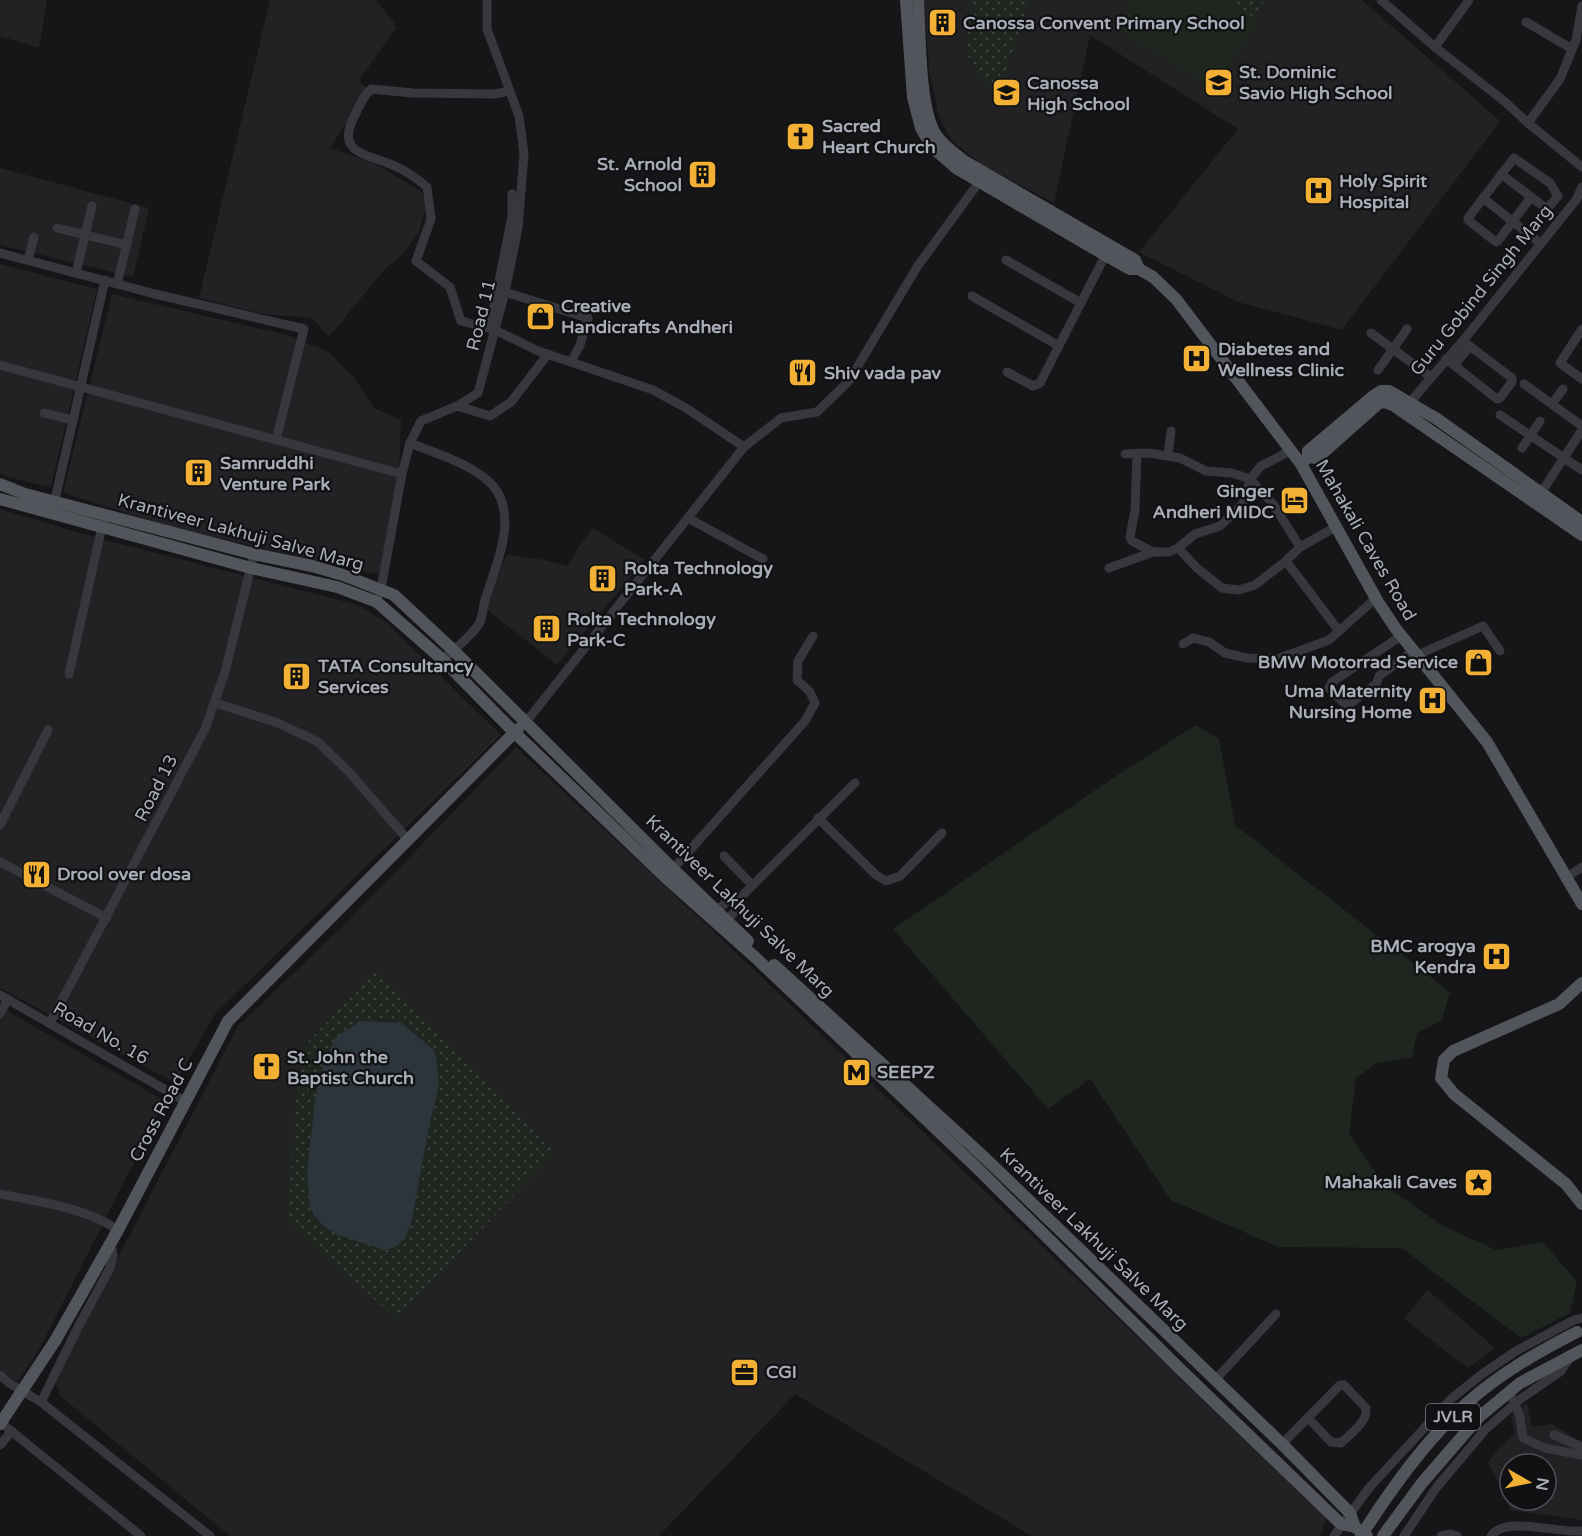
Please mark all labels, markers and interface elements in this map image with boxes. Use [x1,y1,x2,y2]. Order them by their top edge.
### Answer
building icon: Canossa Convent Primary School [926,7,958,39]
place label: Canossa Convent Primary School [963,12,1245,34]
place label: St. Dominic Savio High School [1239,61,1393,104]
school or university icon: St. Dominic Savio High School [1202,66,1234,98]
place label: Canossa High School [1027,72,1130,115]
school or university icon: Canossa High School [990,77,1022,109]
place label: Sacred Heart Church [822,115,936,158]
church icon: Sacred Heart Church [785,120,817,152]
place label: St. Arnold School [597,153,682,196]
building icon: St. Arnold School [687,158,719,190]
place label: Holy Spirit Hospital [1339,170,1427,213]
hospital icon: Holy Spirit Hospital [1302,175,1334,207]
street label: Guru Gobind Singh Marg [1405,200,1557,380]
street label: Road 11 [462,277,500,353]
place label: Creative Handicrafts Andheri [561,295,733,338]
shop icon: Creative Handicrafts Andheri [524,300,556,332]
place label: Diabetes and Wellness Clinic [1218,338,1345,381]
hospital icon: Diabetes and Wellness Clinic [1181,343,1213,375]
restaurant icon: Shiv vada pav [787,357,819,389]
place label: Shiv vada pav [824,362,942,384]
place label: Samruddhi Venture Park [220,452,330,495]
street label: Mahakali Caves Road [1311,455,1421,625]
building icon: Samruddhi Venture Park [183,457,215,489]
place label: Ginger Andheri MIDC [1153,480,1275,523]
hotel icon: Ginger Andheri MIDC [1279,485,1311,517]
street label: Krantiveer Lakhuji Salve Marg [116,489,366,575]
place label: Rolta Technology Park-A [624,557,773,600]
building icon: Rolta Technology Park-A [587,562,619,594]
place label: Rolta Technology Park-C [567,608,716,651]
building icon: Rolta Technology Park-C [530,613,562,645]
shop icon: BMW Motorrad Service [1463,646,1495,678]
place label: BMW Motorrad Service [1258,651,1458,673]
place label: TATA Consultancy Services [317,655,474,698]
building icon: TATA Consultancy Services [281,660,313,692]
place label: Uma Maternity Nursing Home [1284,680,1412,723]
hospital icon: Uma Maternity Nursing Home [1417,685,1449,717]
street label: Road 13 [130,751,182,825]
street label: Krantiveer Lakhuji Salve Marg [641,810,839,1002]
restaurant icon: Drool over dosa [20,858,52,890]
place label: Drool over dosa [57,863,191,885]
place label: BMC arogya Kendra [1370,935,1476,978]
hospital icon: BMC arogya Kendra [1481,940,1513,972]
street label: Road No. 16 [49,997,153,1069]
place label: St. John the Baptist Church [287,1046,414,1089]
church icon: St. John the Baptist Church [250,1051,282,1083]
street label: Cross Road C [124,1054,198,1166]
metro station icon: SEEPZ [840,1056,872,1088]
place label: SEEPZ [877,1061,935,1083]
street label: Krantiveer Lakhuji Salve Marg [995,1143,1193,1335]
place icon: Mahakali Caves [1462,1166,1494,1198]
place label: Mahakali Caves [1324,1171,1457,1193]
office icon: CGI [729,1356,761,1388]
place label: CGI [766,1361,797,1383]
road number: JVLR [1426,1404,1480,1430]
north arrow [1498,1452,1558,1512]
text: N [1531,1476,1553,1492]

